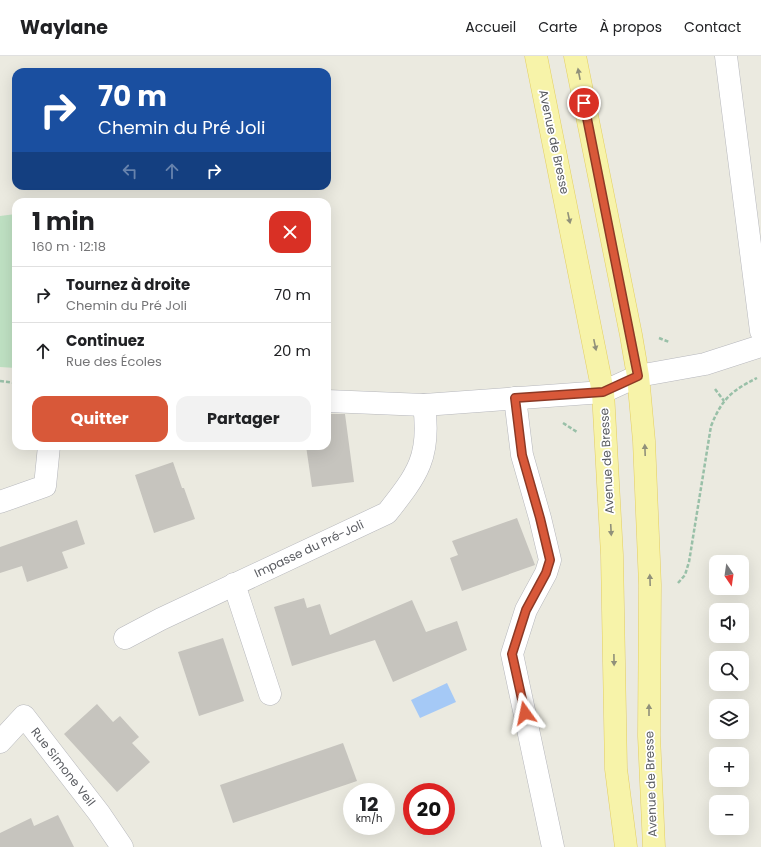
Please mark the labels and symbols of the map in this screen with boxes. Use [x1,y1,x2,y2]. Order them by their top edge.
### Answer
one-way arrow [576,68,582,80]
pin [567,86,601,120]
street label: Avenue de Bresse [535,88,574,196]
one-way arrow [567,212,573,224]
one-way arrow [593,339,599,351]
street label: Avenue de Bresse [595,408,618,515]
one-way arrow [641,444,648,456]
street label: Impasse du Pré-Joli [251,516,366,581]
one-way arrow [607,524,614,536]
north arrow [709,555,749,595]
one-way arrow [646,574,653,586]
one-way arrow [611,654,617,667]
position arrow [504,692,546,734]
one-way arrow [646,703,652,716]
street label: Rue Simone Veil [27,724,99,810]
street label: Avenue de Bresse [640,731,661,837]
speed limit sign: 20 [403,783,455,835]

